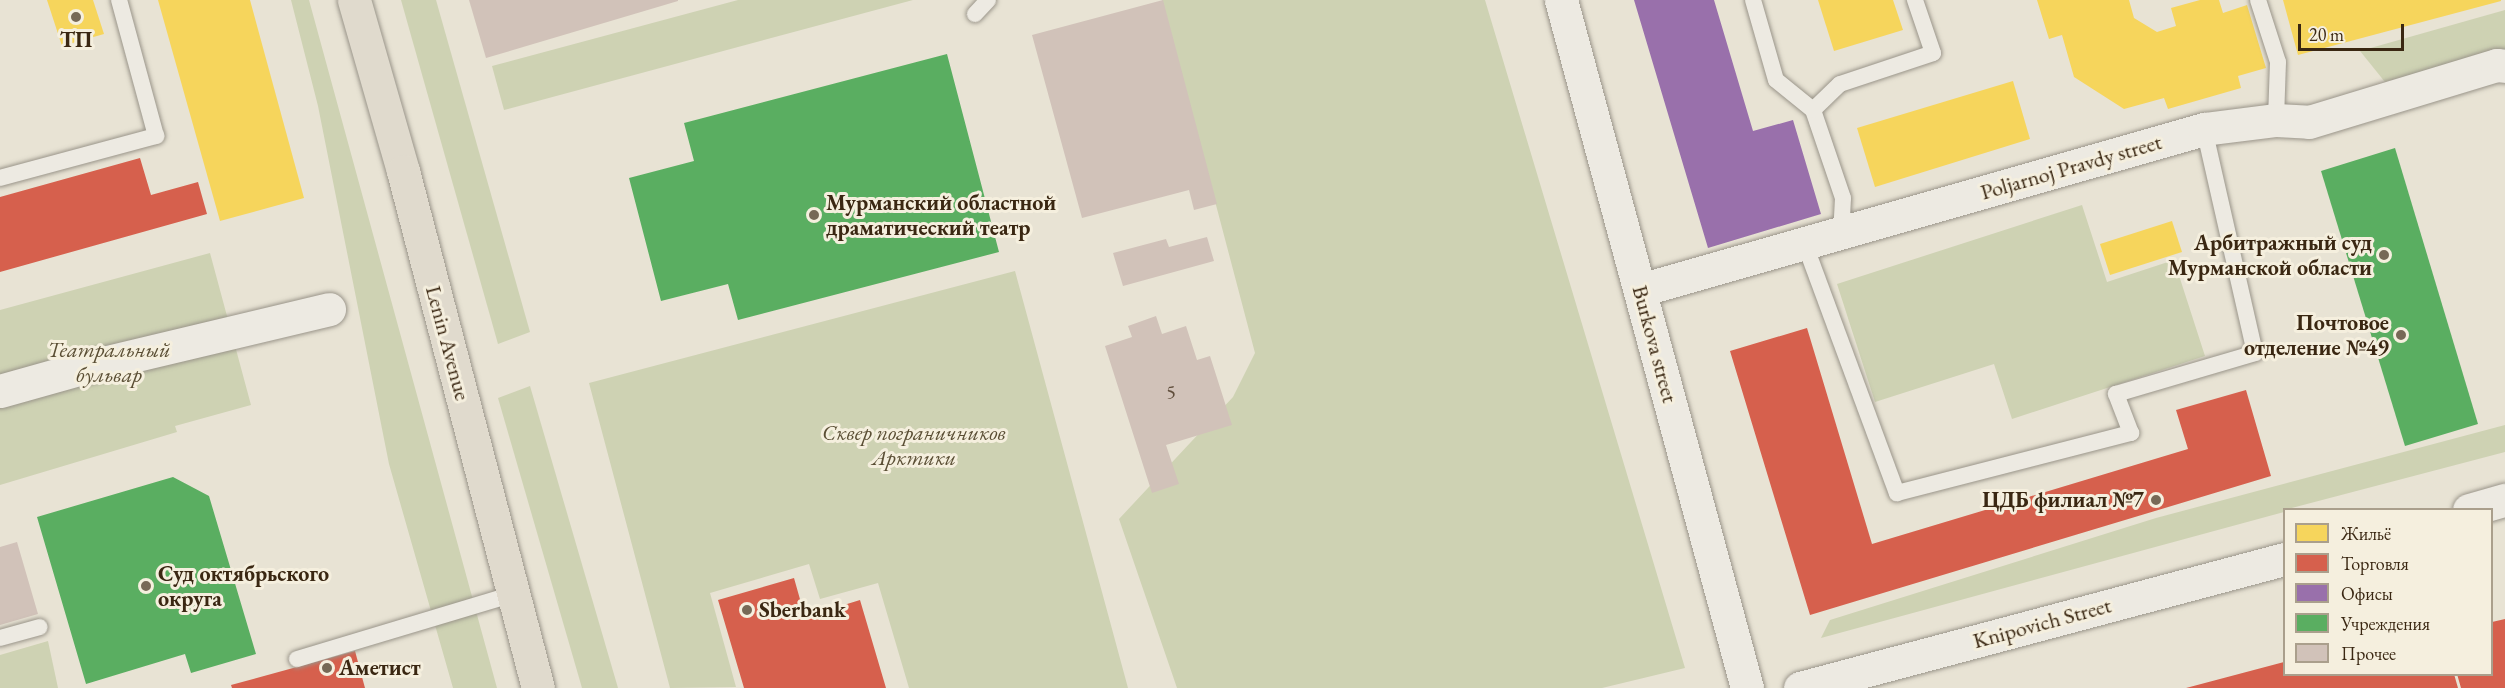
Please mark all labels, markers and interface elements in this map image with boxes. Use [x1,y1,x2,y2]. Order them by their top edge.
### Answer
marker: ТП [69,10,83,24]
scale bar [2301,12,2408,50]
text: 20 m [2309,23,2344,46]
place label: ТП [60,27,92,53]
street label: Poljarnoj Pravdy street [1977,129,2165,205]
place label: Мурманский областной драматический театр [826,189,1056,240]
marker: Мурманский областной драматический театр [807,208,821,222]
place label: Арбитражный суд Мурманской области [2168,229,2372,280]
marker: Арбитражный суд Мурманской области [2377,248,2391,262]
street label: Burkova street [1627,282,1683,406]
street label: Lenin Avenue [420,283,476,403]
place label: Почтовое отделение №49 [2244,309,2389,360]
marker: Почтовое отделение №49 [2394,328,2408,342]
park label: Театральный бульвар [47,336,171,388]
house number: 5 [1166,380,1176,404]
park label: Сквер пограничников Арктики [822,419,1006,470]
place label: ЦДБ филиал №7 [1982,487,2144,513]
marker: ЦДБ филиал №7 [2149,493,2163,507]
legend [2283,508,2493,676]
text: Жильё [2341,522,2391,545]
text: Торговля [2341,552,2409,575]
place label: Суд октябрьского округа [158,560,329,612]
marker: Суд октябрьского округа [139,579,153,593]
text: Офисы [2341,582,2393,605]
street label: Knipovich Street [1970,592,2114,654]
place label: Sberbank [759,597,846,623]
marker: Sberbank [740,603,754,617]
text: Учреждения [2341,612,2430,635]
text: Прочее [2341,642,2396,665]
place label: Аметист [339,655,421,681]
marker: Аметист [320,661,334,675]

